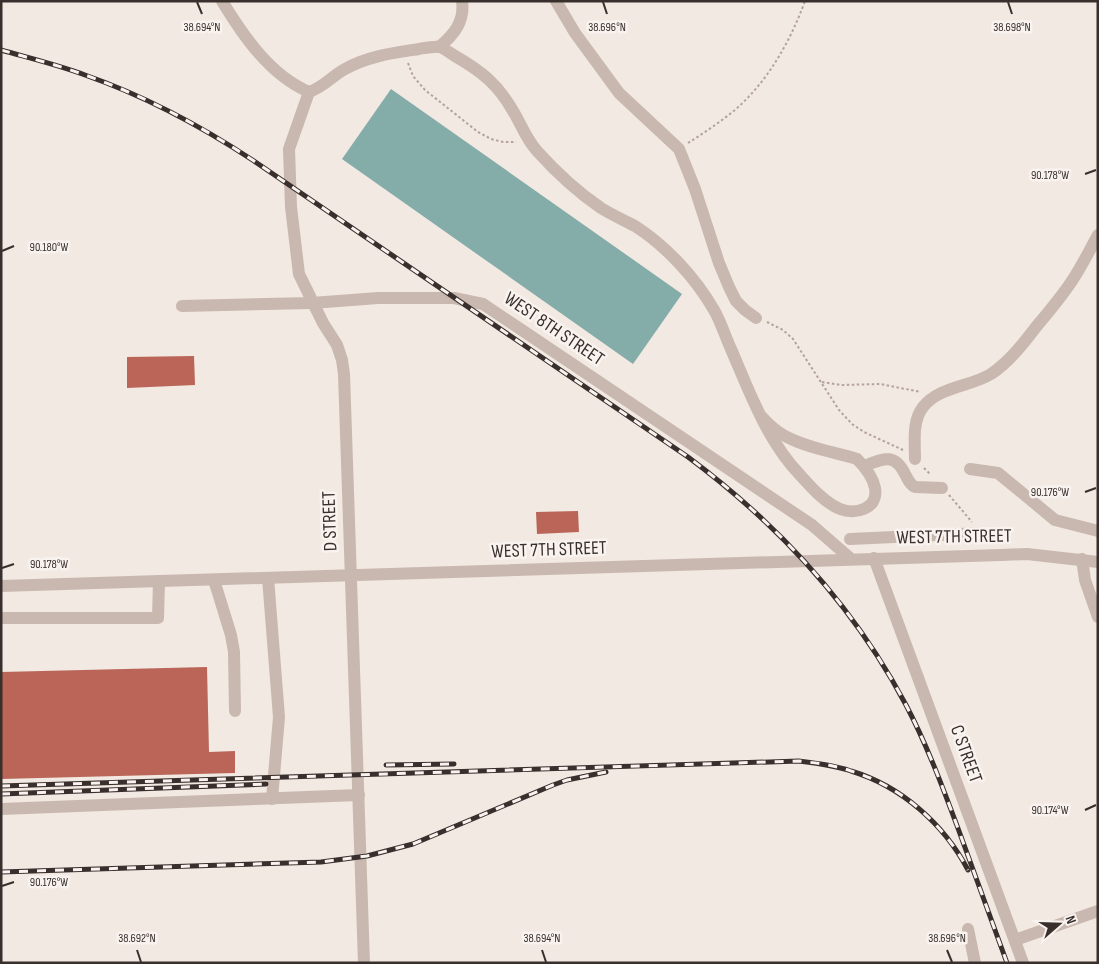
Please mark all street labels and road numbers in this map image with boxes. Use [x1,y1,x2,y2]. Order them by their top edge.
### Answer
street label: WEST 8TH STREET [500,287,609,371]
street label: D STREET [317,490,343,552]
street label: WEST 7TH STREET [896,524,1012,550]
street label: WEST 7TH STREET [491,536,607,564]
street label: C STREET [945,722,987,786]

